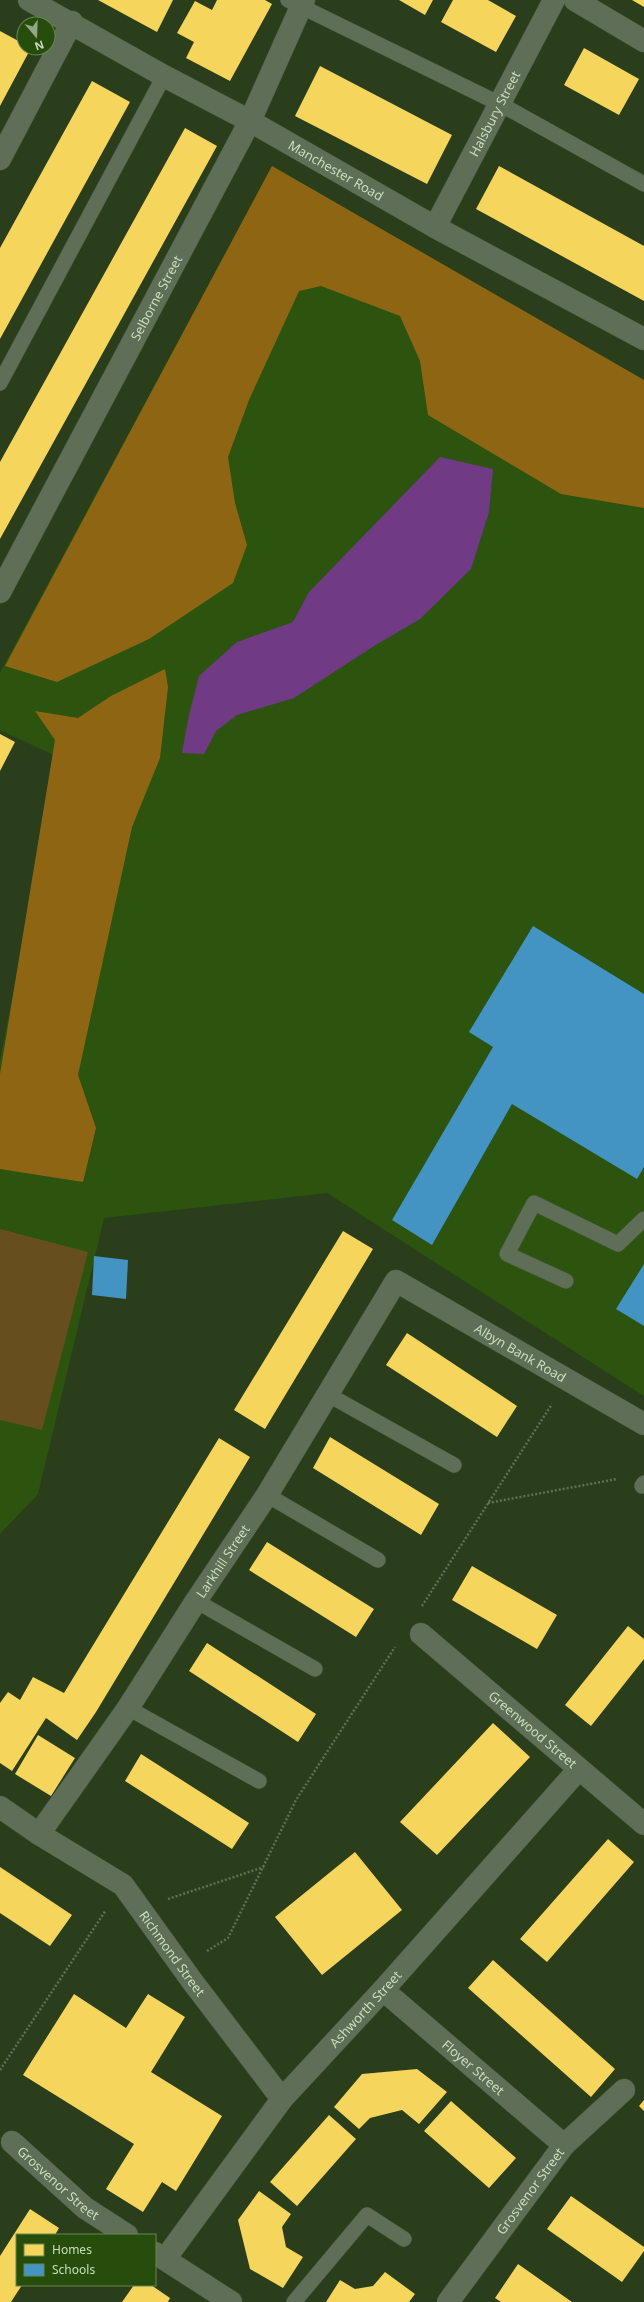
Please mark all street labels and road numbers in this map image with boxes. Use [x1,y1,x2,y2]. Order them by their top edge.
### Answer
street label: Halsbury Street [465,67,524,160]
street label: Manchester Road [285,136,387,205]
street label: Selborne Street [126,252,186,344]
street label: Albyn Bank Road [471,1319,569,1386]
street label: Larkhill Street [192,1521,254,1601]
street label: Greenwood Street [485,1686,581,1772]
street label: Richmond Street [135,1907,210,2000]
street label: Ashworth Street [325,1966,405,2051]
street label: Floyer Street [438,2036,509,2099]
street label: Grosvenor Street [14,2142,103,2224]
street label: Grosvenor Street [492,2144,568,2238]

